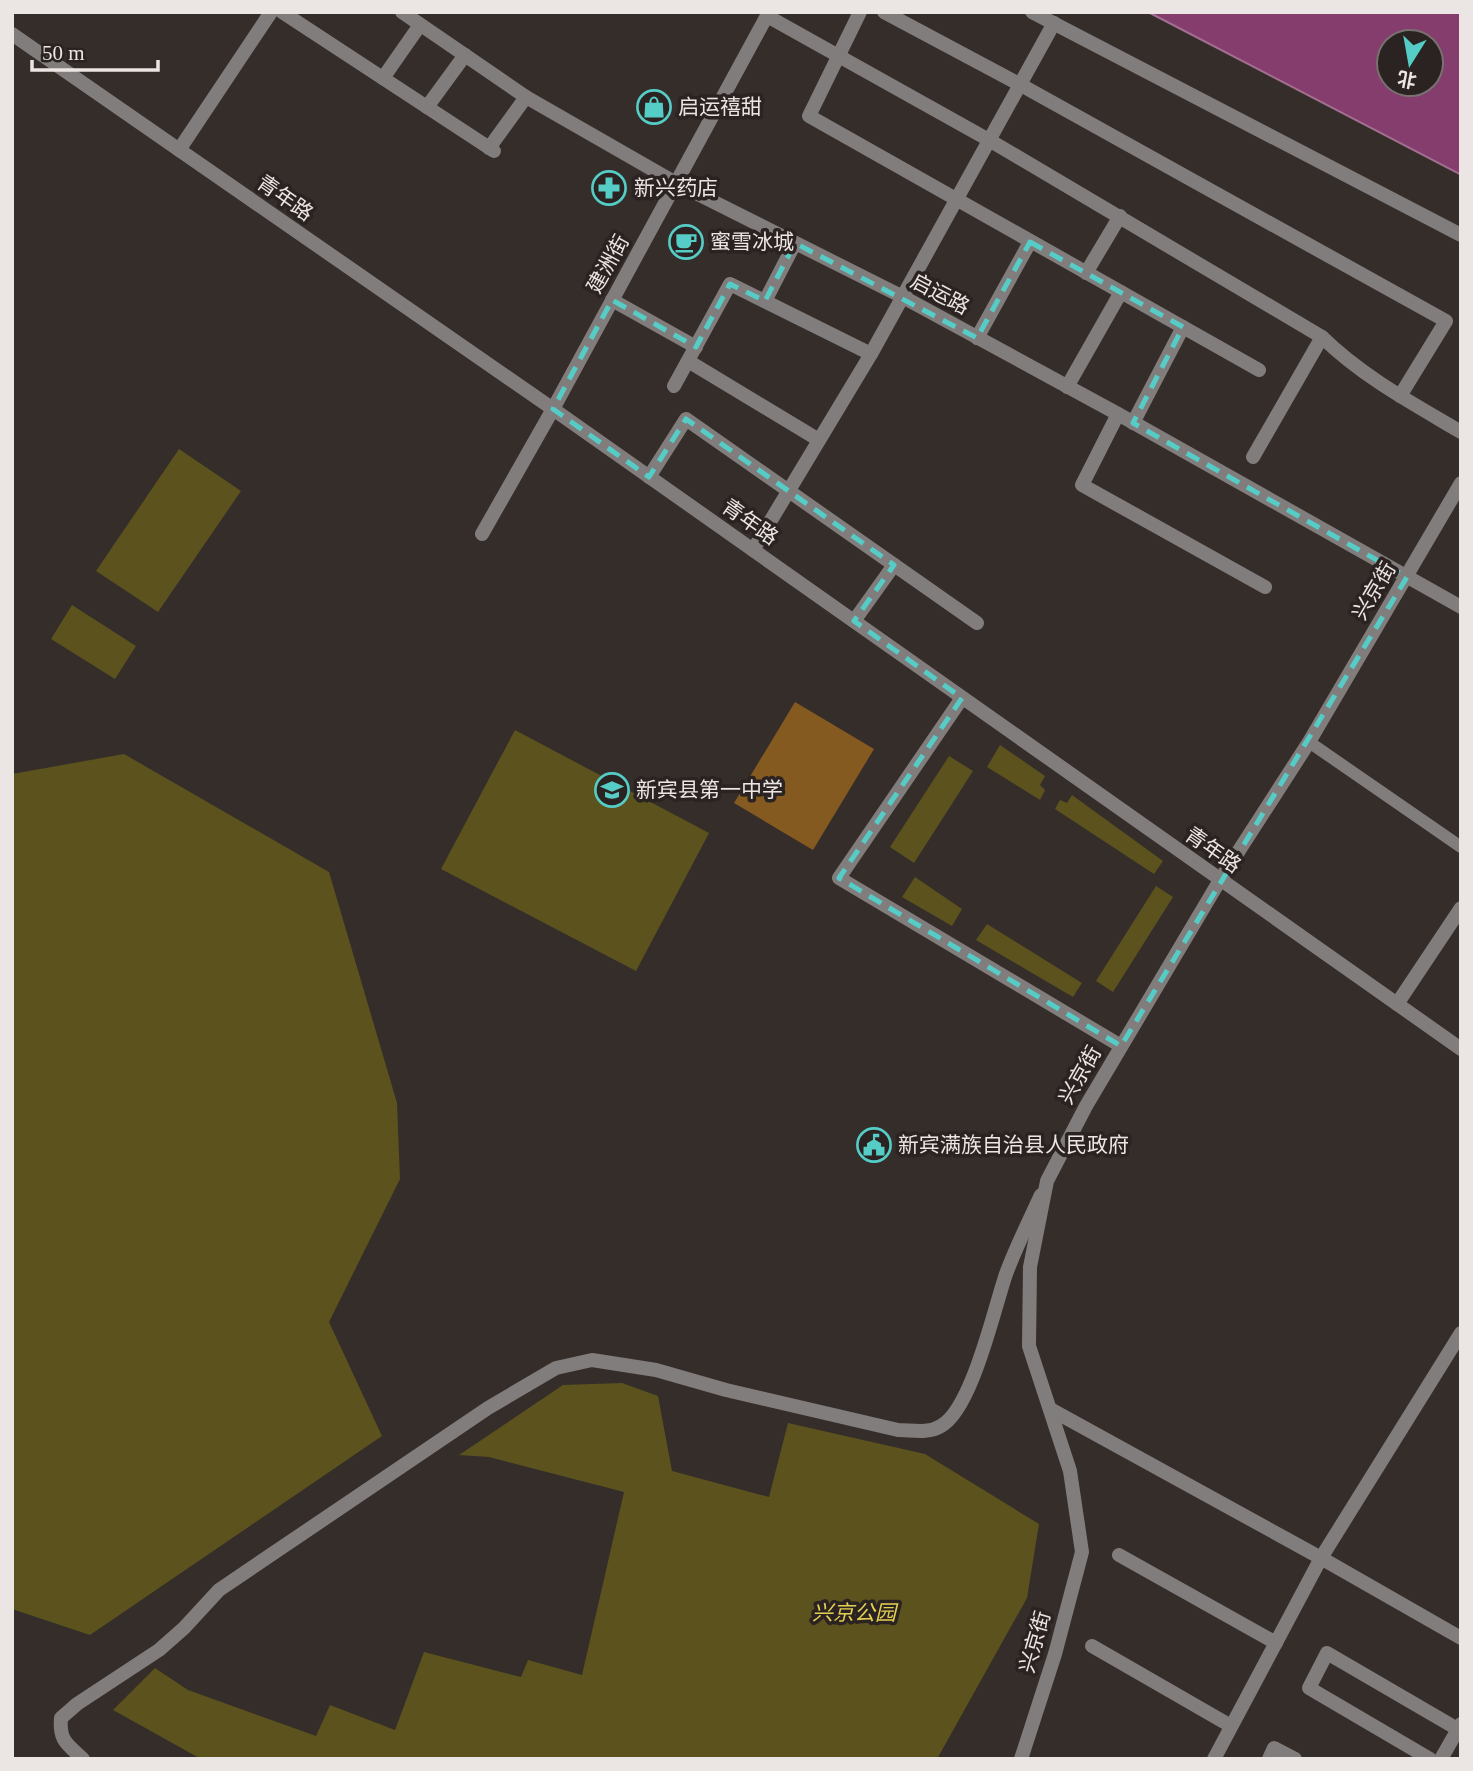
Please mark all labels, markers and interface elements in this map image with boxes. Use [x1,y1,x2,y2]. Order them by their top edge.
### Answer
scale bar [32,28,158,72]
north arrow [1375,28,1445,98]
text: 50 m [42,41,85,65]
text: 北 [1396,67,1418,91]
shop icon: 启运禧甜 [635,88,673,126]
place label: 启运禧甜 [678,95,762,119]
pharmacy icon: 新兴药店 [590,169,628,207]
street label: 青年路 [252,170,318,226]
place label: 新兴药店 [634,176,718,200]
cafe icon: 蜜雪冰城 [667,223,705,261]
place label: 蜜雪冰城 [710,230,794,254]
street label: 建洲街 [582,231,634,297]
street label: 启运路 [907,269,973,319]
street label: 青年路 [717,494,783,550]
street label: 兴京街 [1347,558,1401,624]
school or university icon: 新宾县第一中学 [593,771,631,809]
place label: 新宾县第一中学 [636,778,783,802]
street label: 青年路 [1180,822,1246,878]
street label: 兴京街 [1054,1042,1106,1108]
public building icon: 新宾满族自治县人民政府 [855,1126,893,1164]
place label: 新宾满族自治县人民政府 [898,1133,1129,1157]
park label: 兴京公园 [812,1601,899,1625]
street label: 兴京街 [1015,1608,1055,1676]

